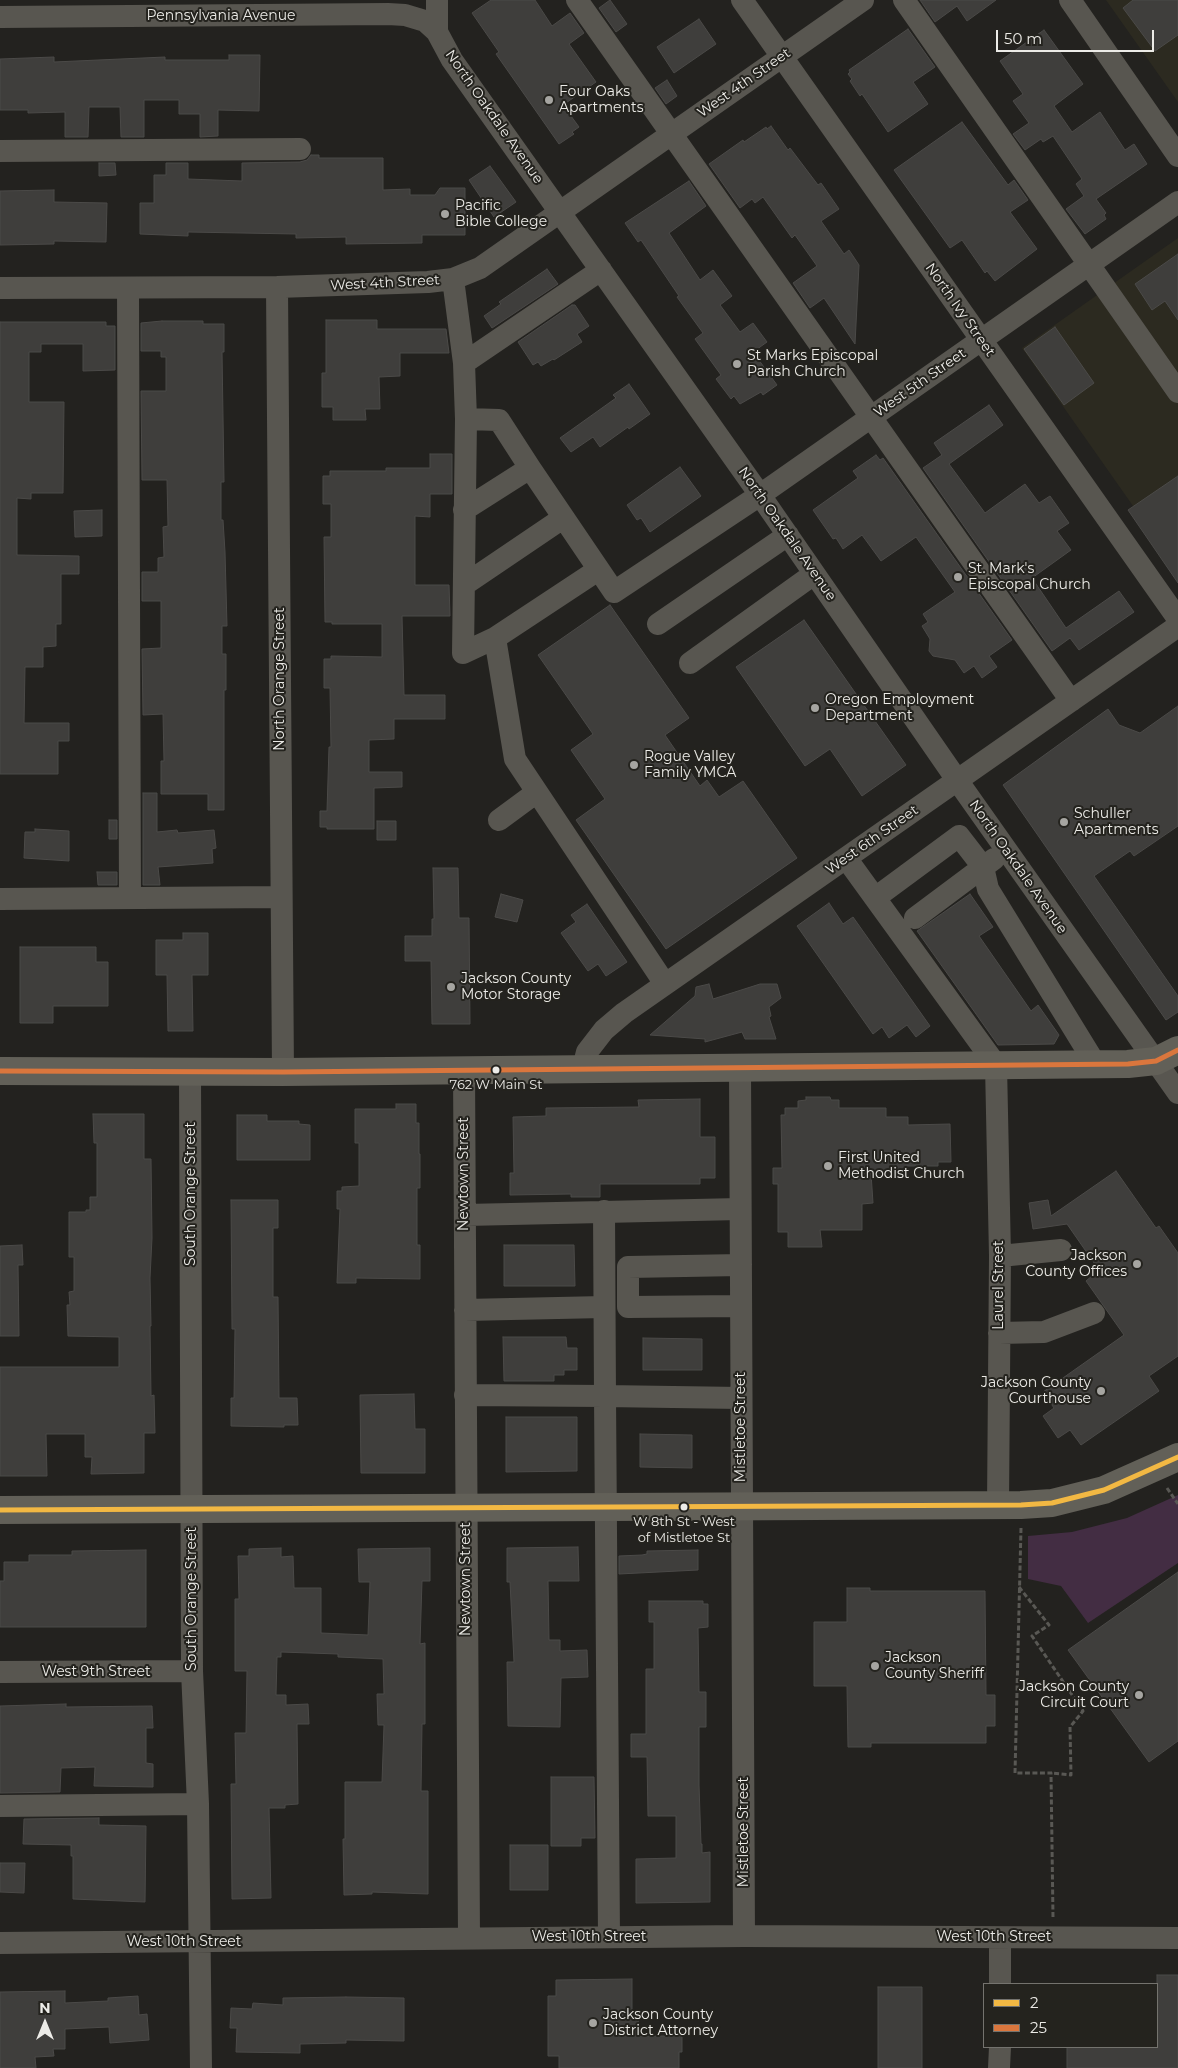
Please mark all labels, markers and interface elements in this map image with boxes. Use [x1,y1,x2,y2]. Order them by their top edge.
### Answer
street label: Pennsylvania Avenue [146,8,296,24]
scale bar [998,20,1156,52]
text: 50 m [1004,29,1042,48]
street label: West 4th Street [694,45,794,121]
street label: North Oakdale Avenue [441,47,547,187]
place label: Four Oaks Apartments [559,84,644,116]
marker: Four Oaks Apartments [543,94,555,106]
place label: Pacific Bible College [455,198,547,230]
marker: Pacific Bible College [439,208,451,220]
street label: North Ivy Street [922,260,998,360]
street label: West 4th Street [330,272,440,294]
street label: West 5th Street [871,345,969,421]
place label: St Marks Episcopal Parish Church [747,348,878,381]
marker: St Marks Episcopal Parish Church [731,358,743,370]
street label: North Oakdale Avenue [734,464,840,604]
place label: St. Mark's Episcopal Church [968,561,1091,594]
marker: St. Mark's Episcopal Church [952,571,964,583]
street label: North Orange Street [272,607,288,751]
place label: Oregon Employment Department [825,692,974,724]
marker: Oregon Employment Department [809,702,821,714]
place label: Rogue Valley Family YMCA [644,749,736,782]
marker: Rogue Valley Family YMCA [628,759,640,771]
street label: North Oakdale Avenue [965,797,1071,937]
street label: West 6th Street [823,802,921,878]
place label: Schuller Apartments [1074,806,1159,839]
marker: Schuller Apartments [1058,816,1070,828]
place label: Jackson County Motor Storage [461,971,571,1004]
marker: Jackson County Motor Storage [445,981,457,993]
marker: 762 W Main St [491,1065,501,1075]
place label: 762 W Main St [449,1077,543,1093]
street label: Newtown Street [456,1117,472,1231]
street label: South Orange Street [183,1122,199,1266]
place label: First United Methodist Church [838,1150,965,1182]
marker: First United Methodist Church [822,1160,834,1172]
street label: Laurel Street [991,1240,1007,1330]
place label: Jackson County Offices [1025,1248,1127,1280]
marker: Jackson County Offices [1131,1258,1143,1270]
street label: Mistletoe Street [733,1372,749,1482]
place label: Jackson County Courthouse [981,1375,1091,1408]
marker: Jackson County Courthouse [1095,1385,1107,1397]
marker: W 8th St - West of Mistletoe St [679,1502,689,1512]
place label: W 8th St - West of Mistletoe St [633,1514,735,1545]
street label: Newtown Street [458,1522,474,1636]
street label: South Orange Street [184,1527,200,1671]
place label: Jackson County Sheriff [885,1650,984,1682]
marker: Jackson County Sheriff [869,1660,881,1672]
street label: West 9th Street [41,1664,151,1680]
place label: Jackson County Circuit Court [1019,1679,1129,1711]
marker: Jackson County Circuit Court [1133,1689,1145,1701]
street label: Mistletoe Street [736,1777,752,1887]
street label: West 10th Street [531,1929,647,1945]
street label: West 10th Street [936,1929,1052,1945]
street label: West 10th Street [126,1934,242,1950]
legend [983,1983,1158,2048]
text: 2 [1030,1993,1039,2012]
north arrow [20,1998,70,2048]
text: N [39,1999,51,2017]
place label: Jackson County District Attorney [603,2007,718,2040]
marker: Jackson County District Attorney [587,2017,599,2029]
text: 25 [1030,2018,1047,2037]

